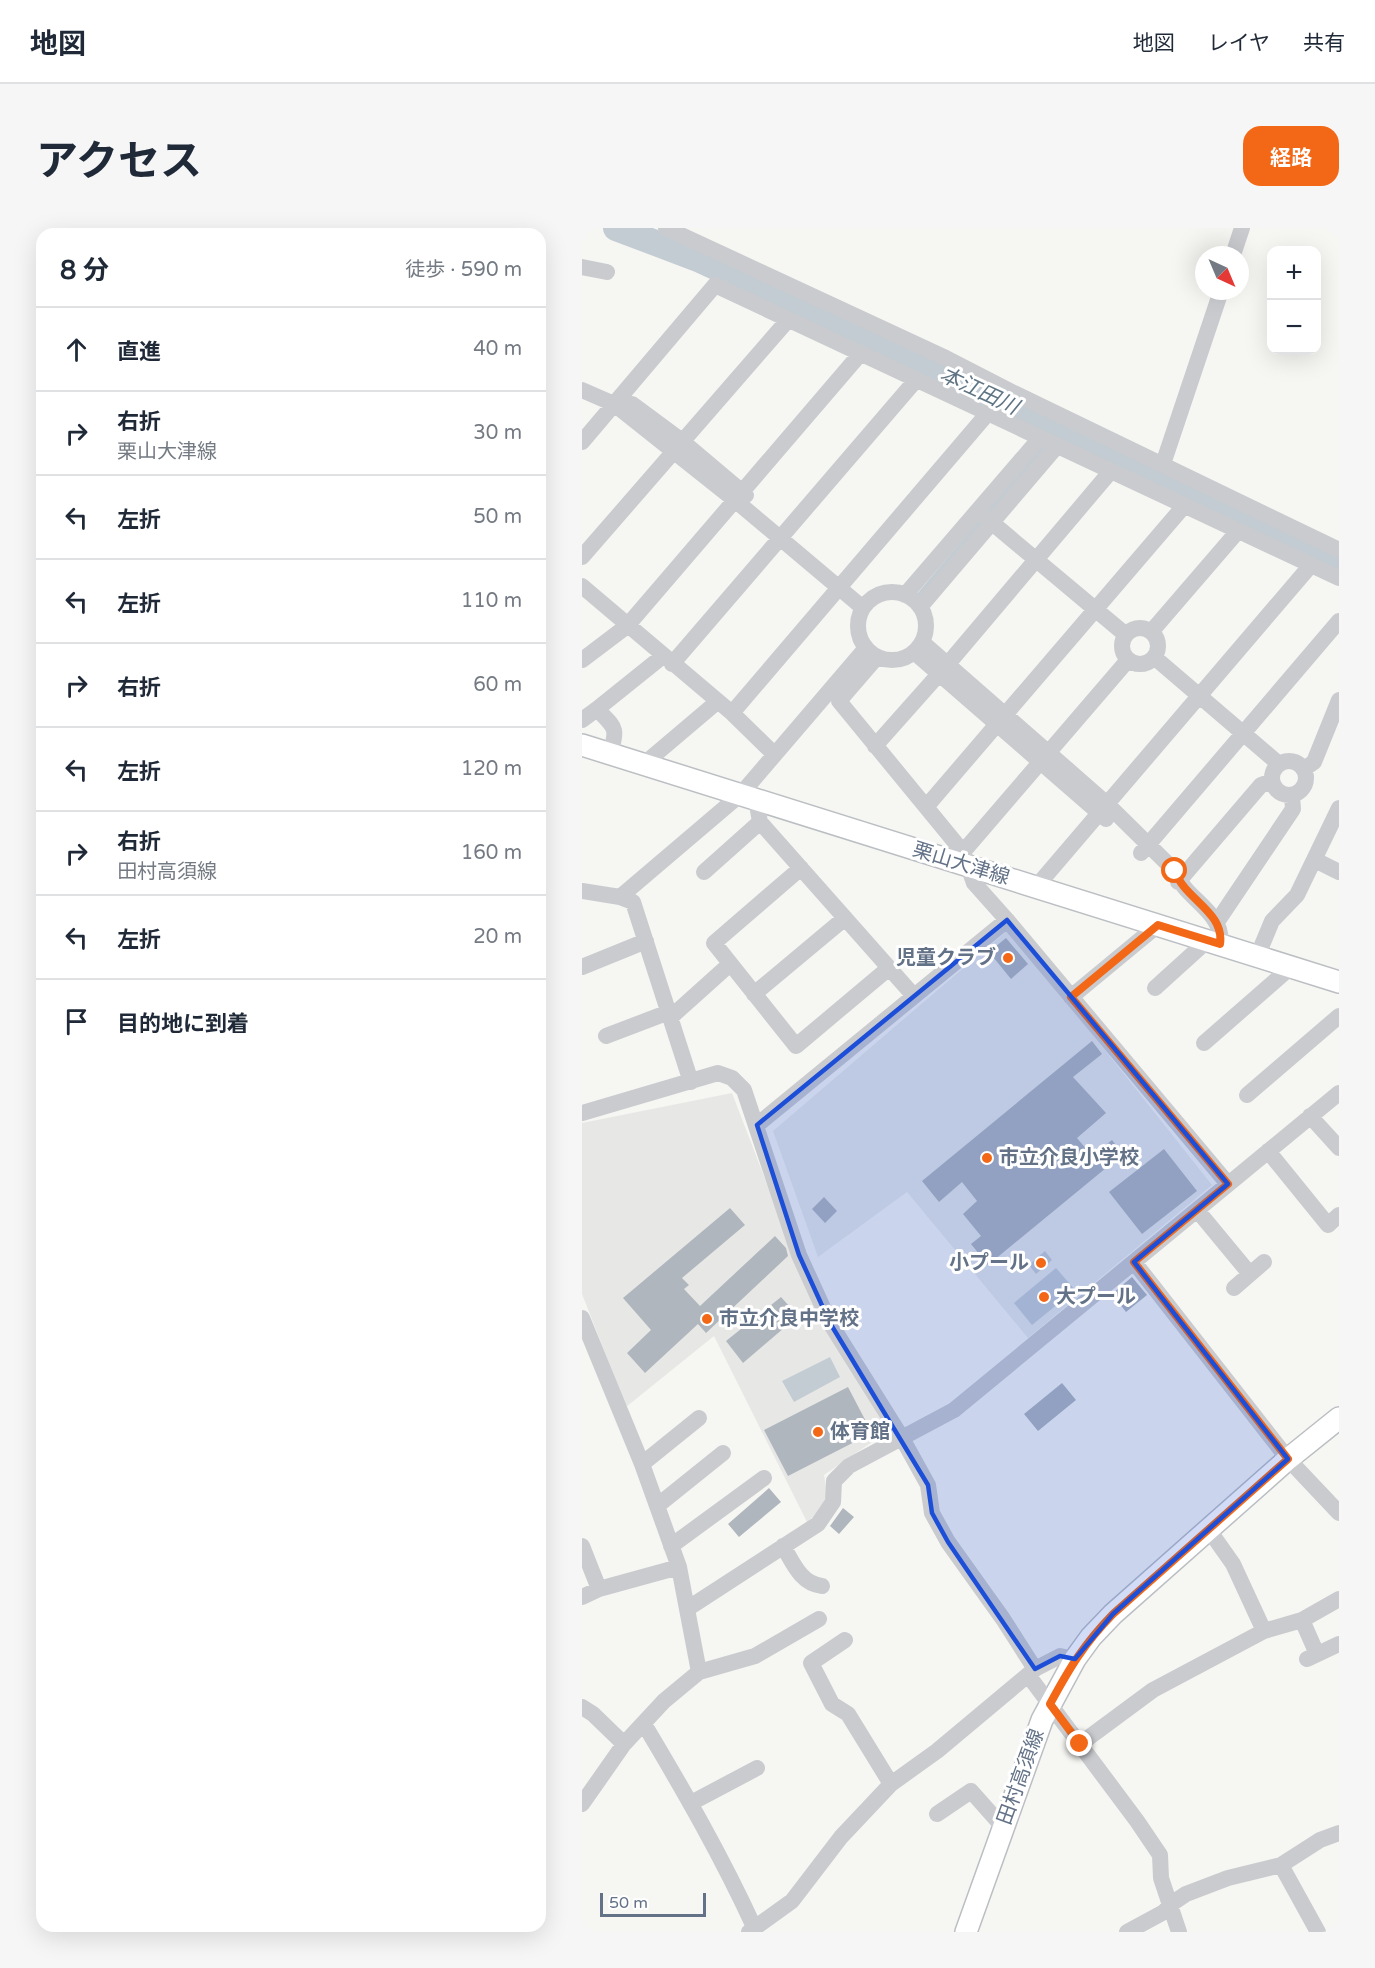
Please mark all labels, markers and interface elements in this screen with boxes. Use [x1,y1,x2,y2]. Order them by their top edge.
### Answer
text: 地図 [30,27,86,61]
text: 地図 [1133,31,1175,56]
text: レイヤ [1208,31,1270,56]
text: 共有 [1303,31,1345,56]
button: 経路 [1243,126,1339,186]
text: アクセス [36,136,202,187]
north arrow [1195,246,1249,300]
map controls [1267,246,1321,354]
button: + [1267,246,1321,300]
text: 8 分 [60,255,109,286]
text: 徒歩 · 590 m [405,258,522,282]
button: − [1267,300,1321,354]
icon: ahead [60,333,93,366]
text: 40 m [473,337,522,361]
text: 直進 [117,339,161,365]
water label: 本江田川 [936,362,1024,421]
text: 右折 [117,409,161,435]
icon: right [60,417,93,450]
text: 30 m [473,421,522,445]
text: 栗山大津線 [117,440,217,464]
icon: left [60,501,93,534]
text: 50 m [473,505,522,529]
text: 左折 [117,507,161,533]
icon: left [60,585,93,618]
text: 110 m [461,589,522,613]
text: 左折 [117,591,161,617]
icon: right [60,669,93,702]
text: 60 m [473,673,522,697]
text: 右折 [117,675,161,701]
icon: left [60,753,93,786]
text: 120 m [461,757,522,781]
text: 左折 [117,759,161,785]
text: 右折 [117,829,161,855]
icon: right [60,837,93,870]
street label: 栗山大津線 [910,838,1012,890]
text: 160 m [461,841,522,865]
route start [1161,857,1187,883]
text: 田村高須線 [117,860,217,884]
icon: left [60,921,93,954]
text: 20 m [473,925,522,949]
text: 左折 [117,927,161,953]
place label: 児童クラブ [896,946,996,970]
marker: 児童クラブ [1001,951,1015,965]
icon: arrive [60,1005,93,1038]
text: 目的地に到着 [117,1011,249,1037]
place label: 市立介良小学校 [999,1146,1139,1170]
marker: 市立介良小学校 [980,1151,994,1165]
place label: 小プール [949,1251,1029,1275]
marker: 小プール [1034,1256,1048,1270]
place label: 大プール [1056,1285,1136,1309]
marker: 大プール [1037,1290,1051,1304]
place label: 市立介良中学校 [719,1307,859,1331]
marker: 市立介良中学校 [700,1312,714,1326]
place label: 体育館 [830,1420,890,1444]
marker: 体育館 [811,1425,825,1439]
street label: 田村高須線 [993,1726,1049,1828]
route end [1066,1730,1092,1756]
scale bar [600,1890,706,1918]
text: 50 m [609,1893,648,1913]

